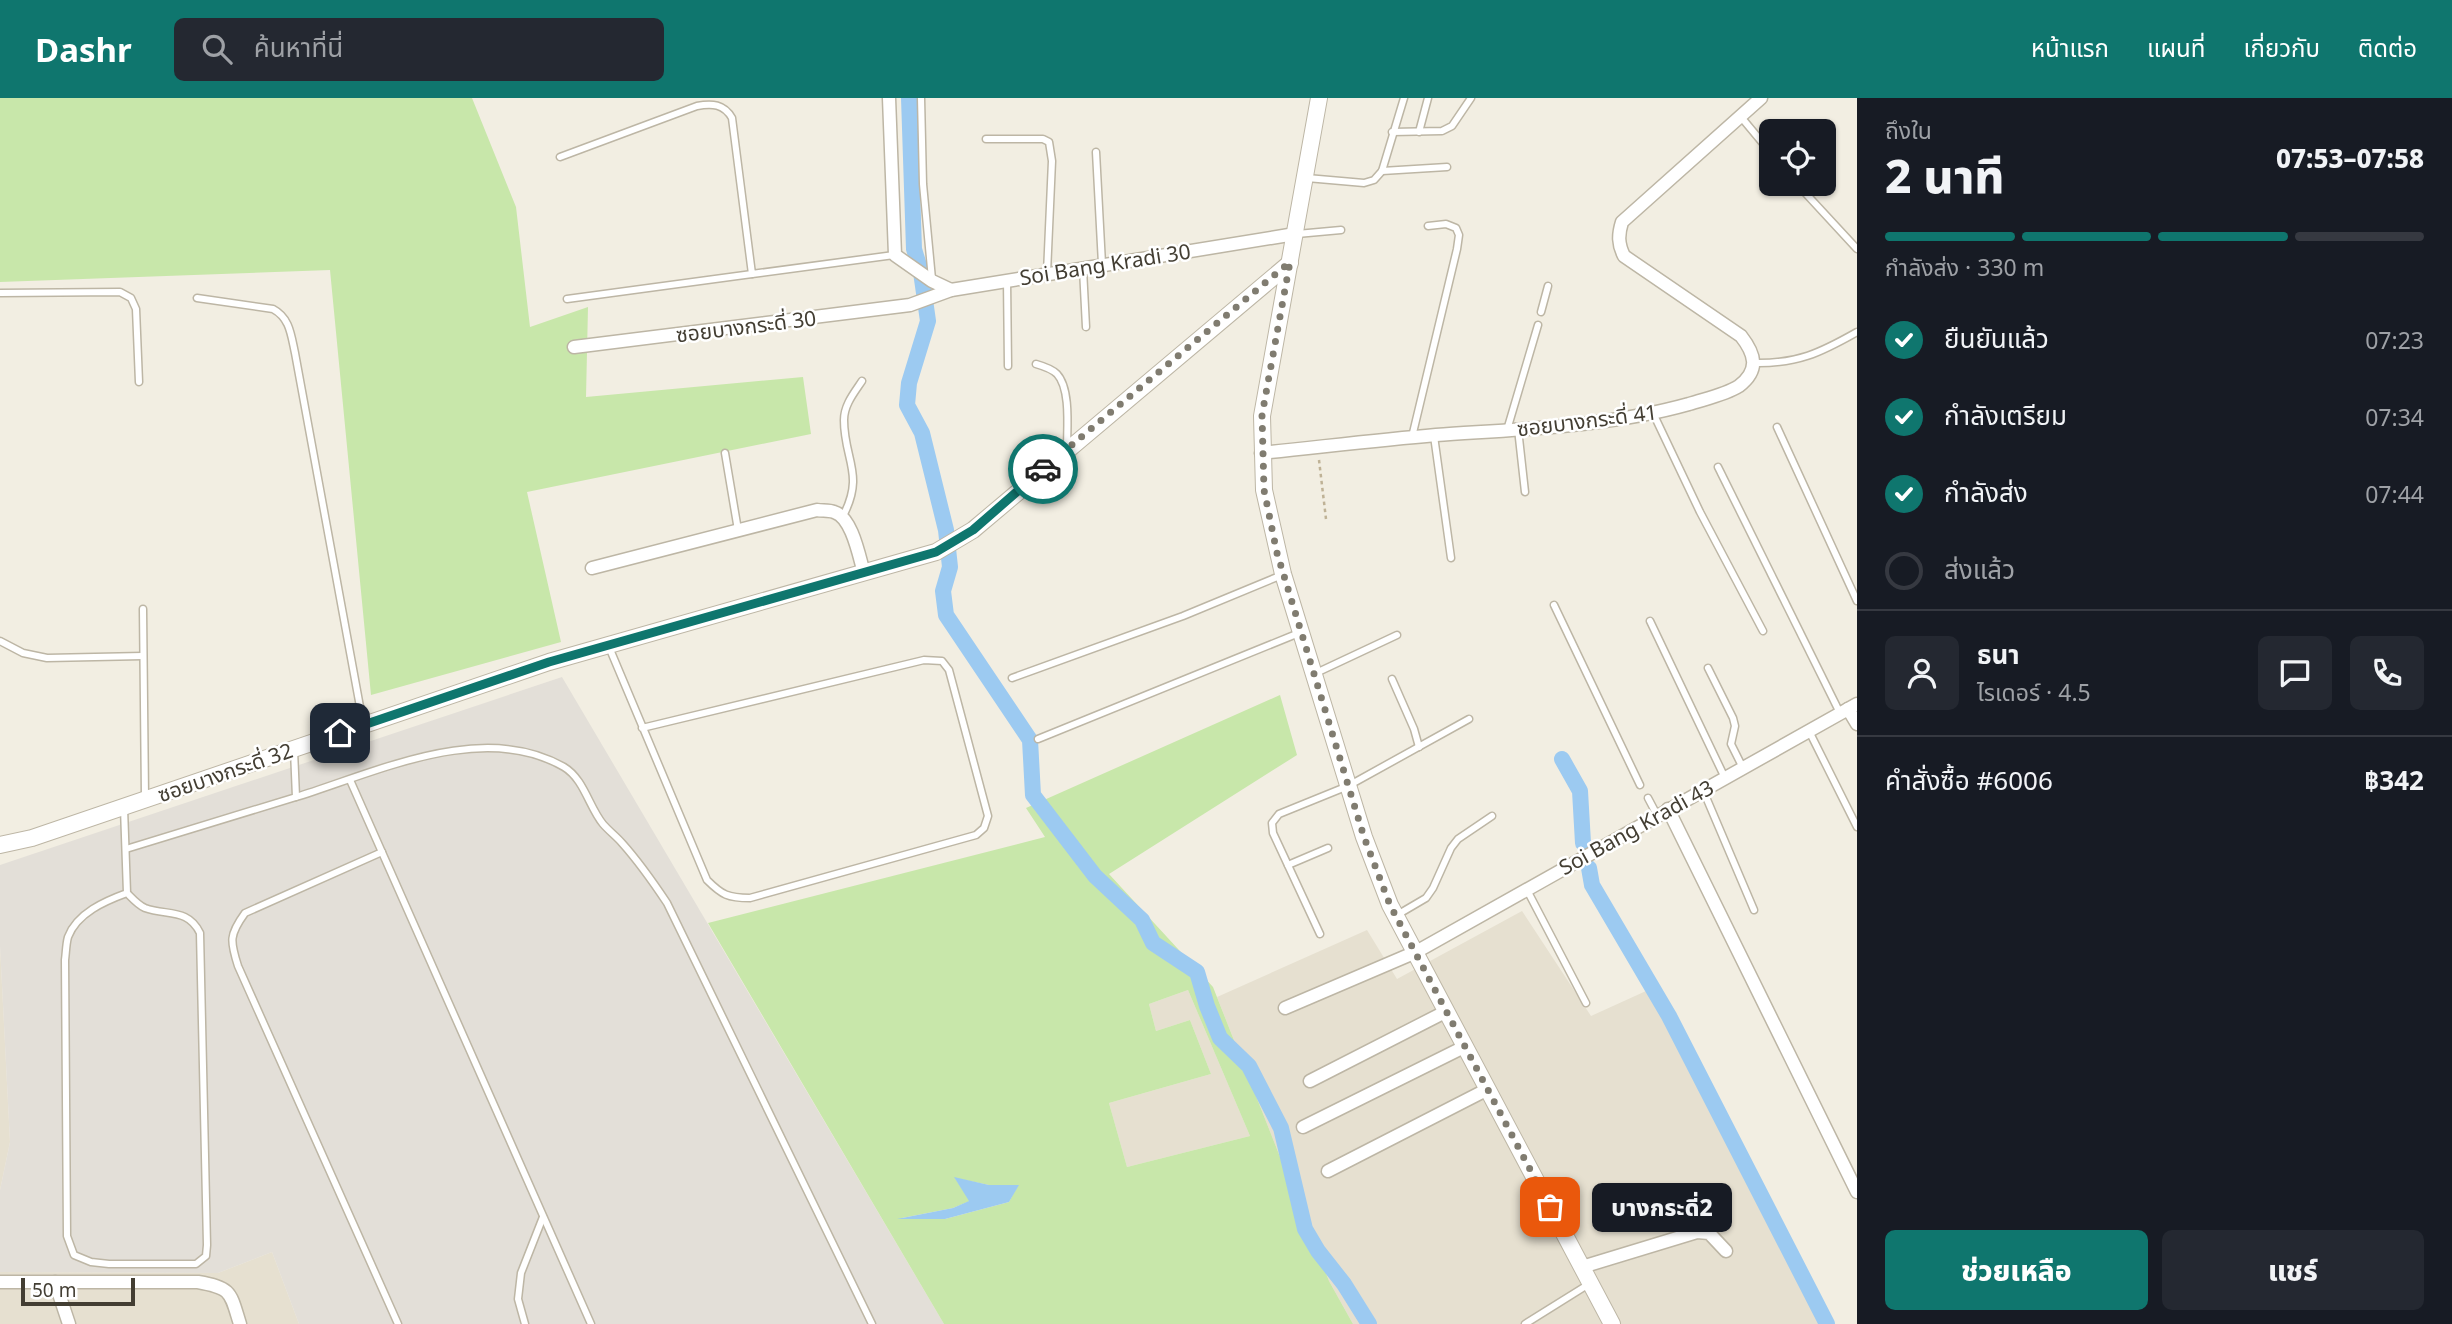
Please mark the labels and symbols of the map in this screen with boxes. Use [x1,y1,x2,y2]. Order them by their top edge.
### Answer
street label: Soi Bang Kradi 30 [1017,237,1193,291]
street label: ซอยบางกระดี่ 30 [674,304,818,348]
street label: ซอยบางกระดี่ 41 [1515,398,1659,442]
courier [1008,434,1078,504]
pin [310,703,370,763]
street label: ซอยบางกระดี่ 32 [154,736,296,808]
street label: Soi Bang Kradi 43 [1554,773,1718,881]
pin [1520,1177,1580,1237]
callout: บางกระดี่2 [1592,1182,1732,1232]
scale bar [21,1275,135,1307]

